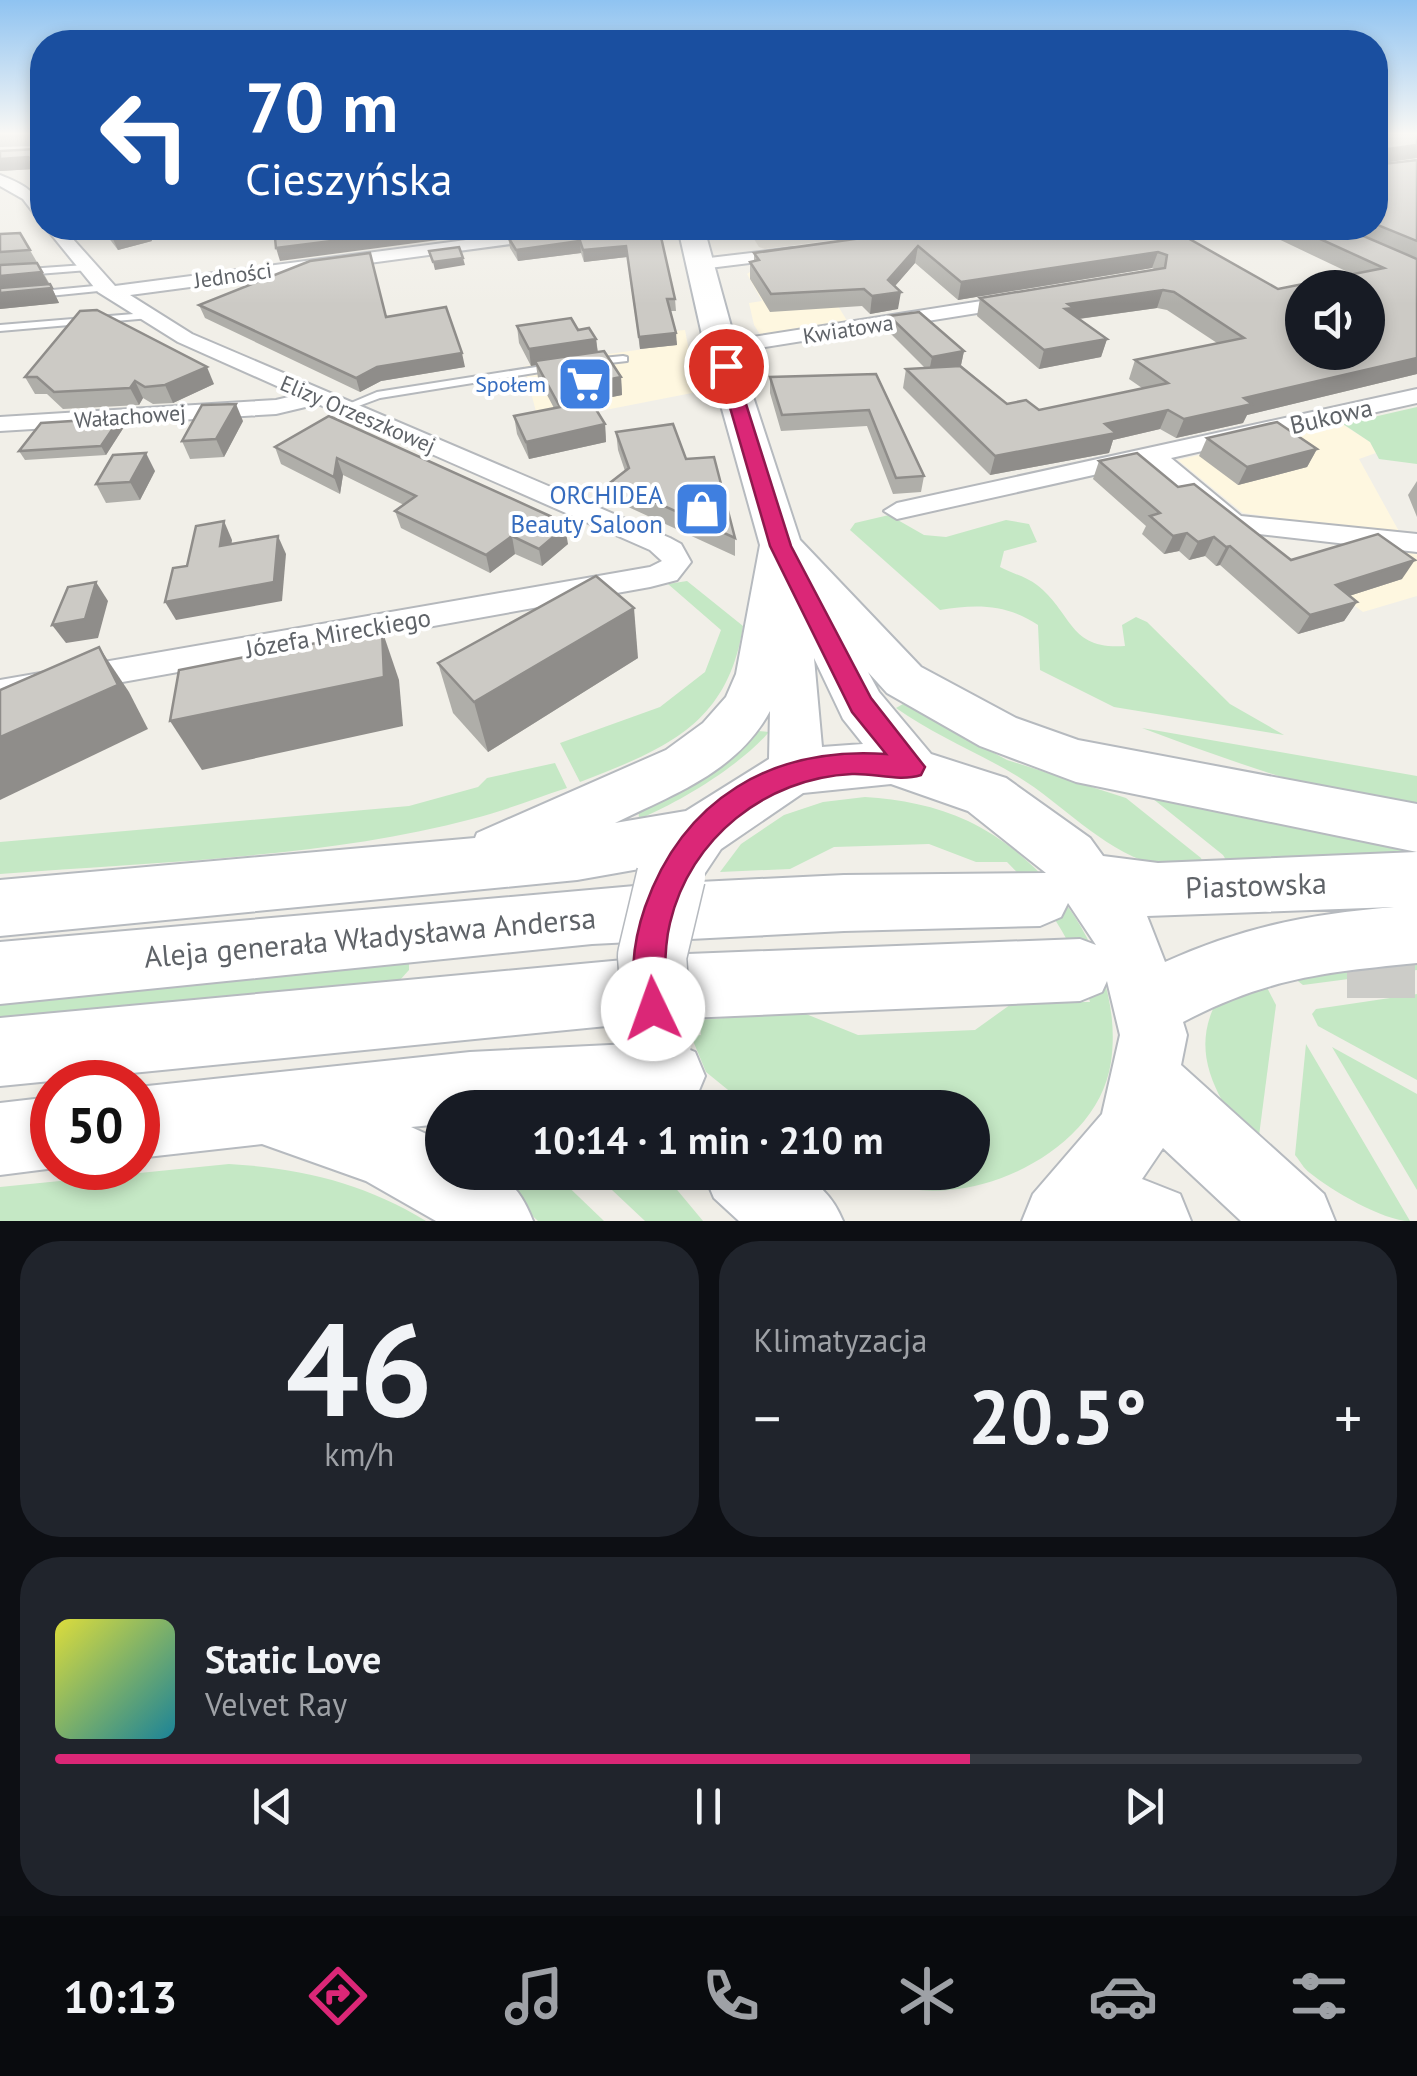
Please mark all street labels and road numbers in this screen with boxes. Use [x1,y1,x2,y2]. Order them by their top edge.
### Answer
street label: Jedności [191,256,274,294]
street label: Kwiatowa [801,308,895,350]
street label: Elizy Orzeszkowej [276,369,440,459]
street label: Bukowa [1287,391,1375,441]
street label: Wałachowej [73,398,187,434]
street label: Józefa Mireckiego [242,601,433,665]
street label: Piastowska [1184,863,1328,906]
street label: Aleja generała Władysława Andersa [142,897,597,976]

